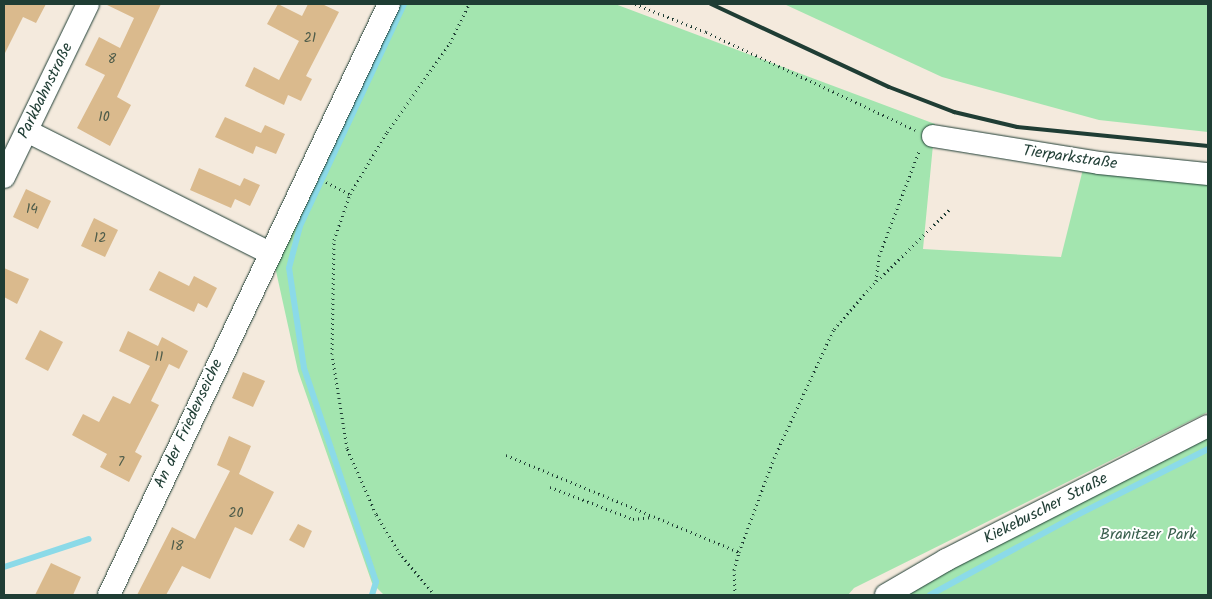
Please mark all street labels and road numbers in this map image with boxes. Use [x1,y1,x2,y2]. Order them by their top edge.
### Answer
street label: Parkbahnstraße [14,40,78,142]
street label: Tierparkstraße [1022,142,1118,174]
street label: An der Friedenseiche [151,356,227,492]
street label: Kiekebuscher Straße [981,469,1111,549]

